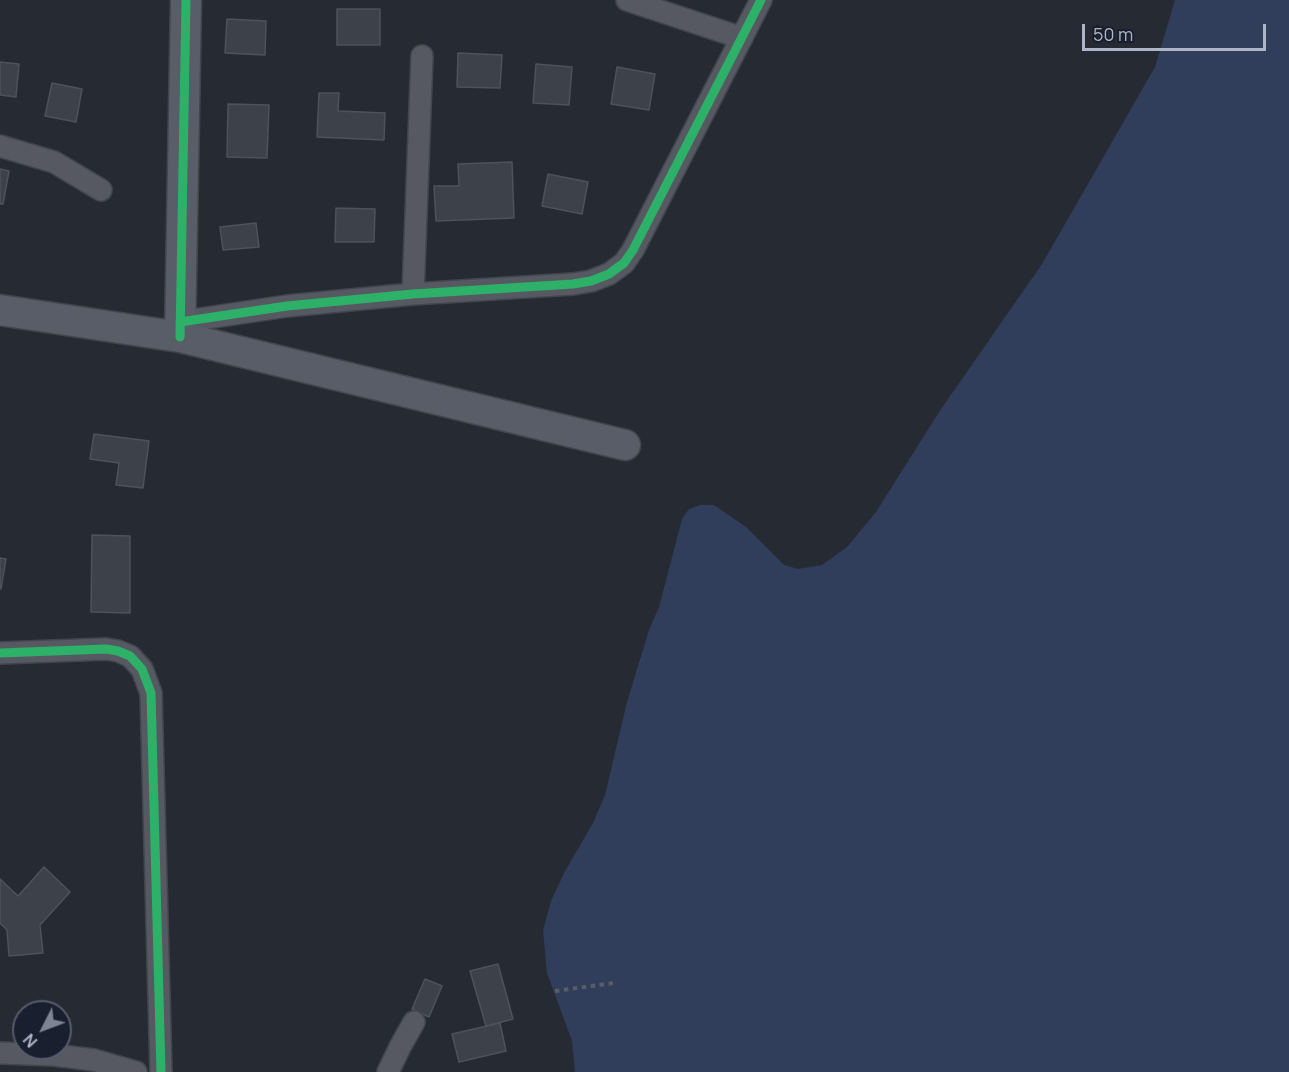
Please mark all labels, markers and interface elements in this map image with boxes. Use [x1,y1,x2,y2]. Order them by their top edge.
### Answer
scale bar [1085,12,1270,50]
text: 50 m [1093,22,1133,46]
north arrow [12,1000,72,1060]
text: N [18,1029,42,1052]

